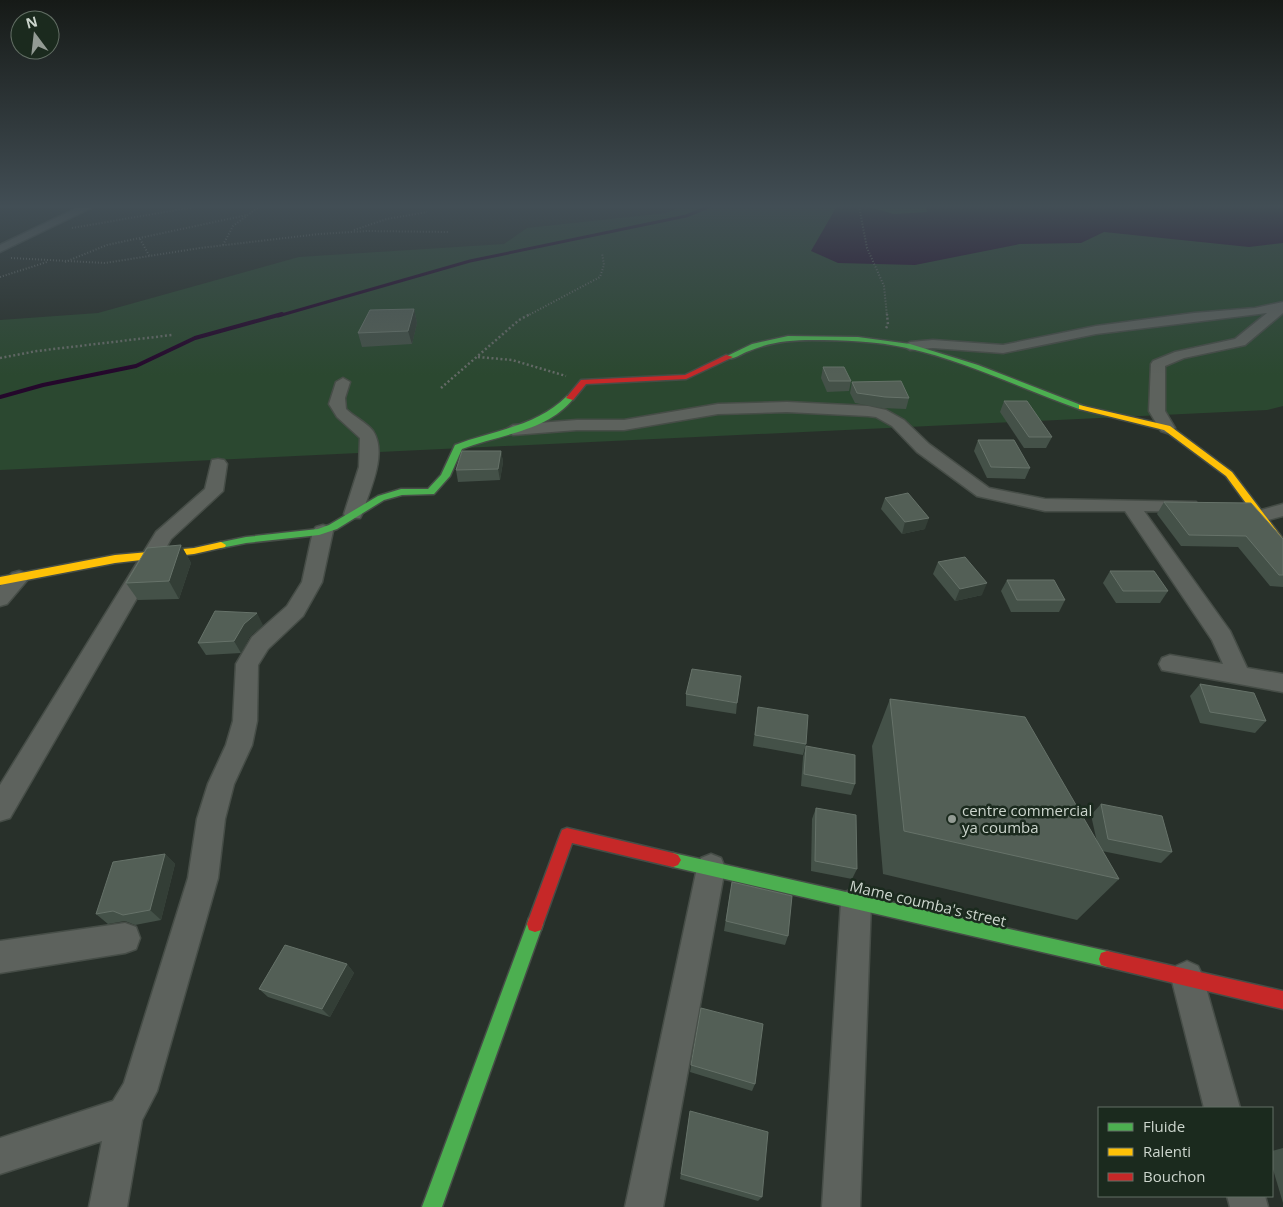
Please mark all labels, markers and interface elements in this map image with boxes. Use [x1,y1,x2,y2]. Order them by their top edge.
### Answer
north arrow [10,10,60,60]
text: N [24,11,39,33]
place label: centre commercial ya coumba [962,800,1092,837]
marker: centre commercial ya coumba [946,813,958,825]
street label: Mame coumba's street [848,875,1008,931]
legend [1098,1107,1273,1197]
text: Fluide [1143,1116,1185,1136]
text: Ralenti [1143,1141,1191,1161]
text: Bouchon [1143,1166,1206,1186]

